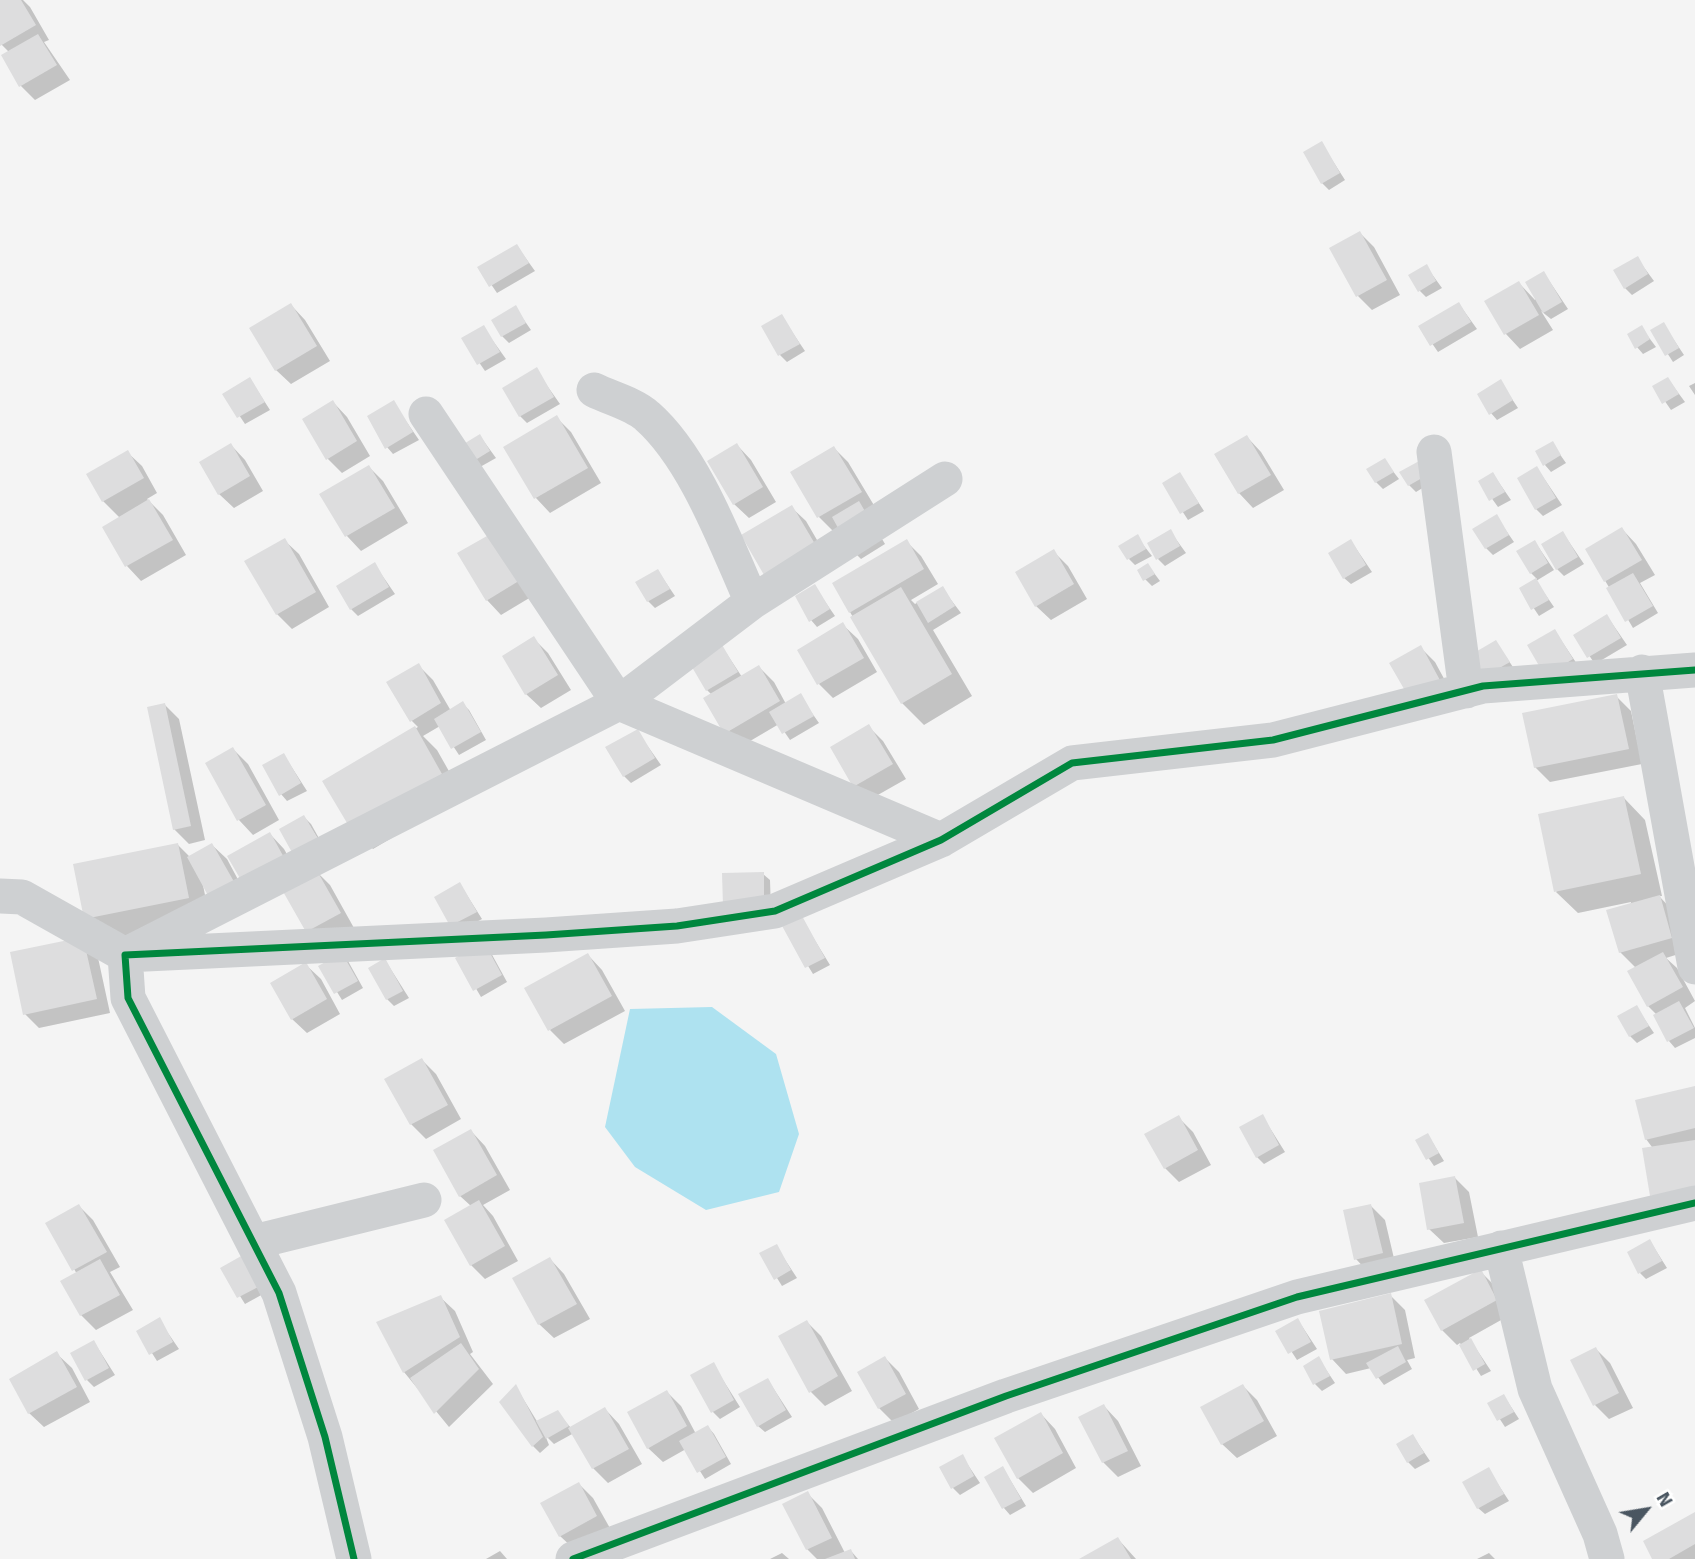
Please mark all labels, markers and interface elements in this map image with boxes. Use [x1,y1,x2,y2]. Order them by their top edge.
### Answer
north arrow [1611,1475,1681,1545]
text: N [1650,1488,1678,1511]

